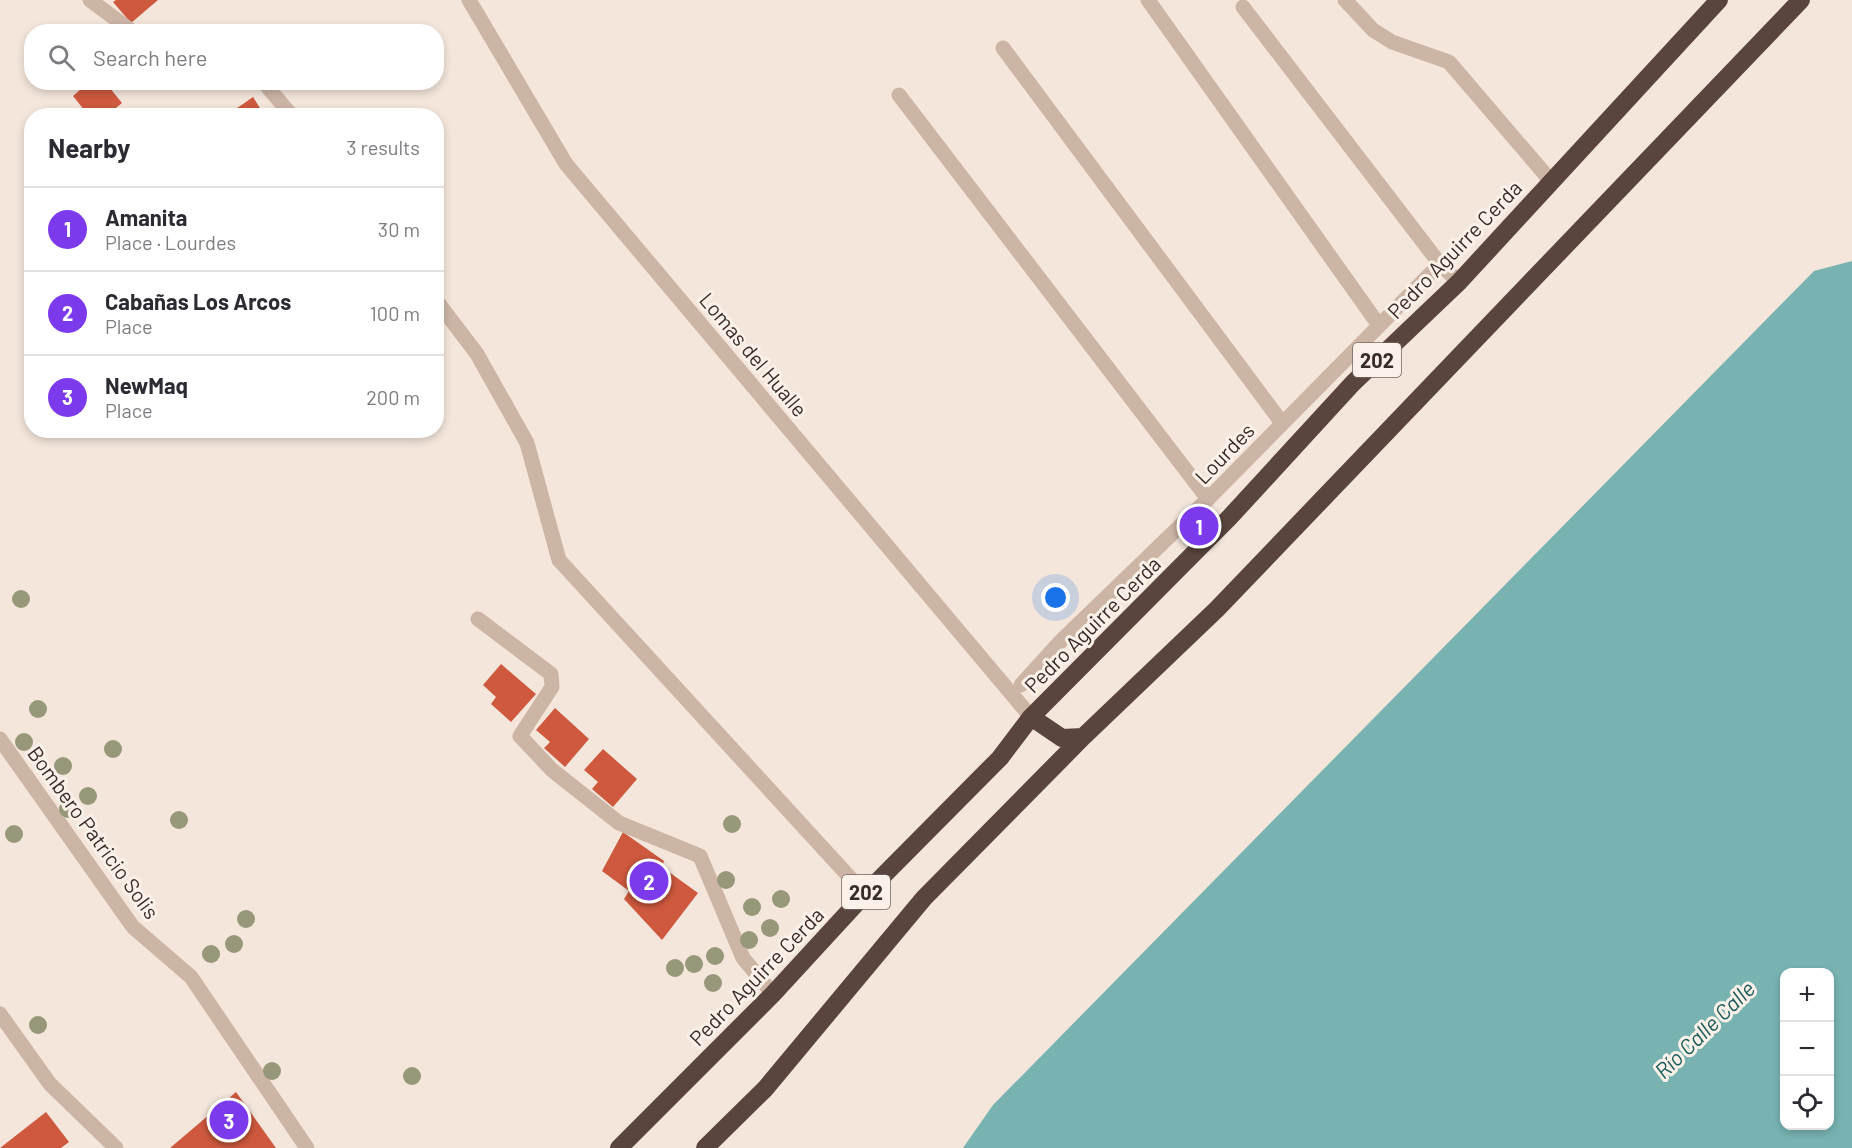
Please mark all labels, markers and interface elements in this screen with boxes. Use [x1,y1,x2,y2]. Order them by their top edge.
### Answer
search box [24,24,444,90]
icon: search [45,41,78,74]
text: Search here [93,44,207,70]
text: Nearby [48,132,130,163]
text: 3 results [346,135,420,159]
street label: Pedro Aguirre Cerda [1382,175,1526,323]
text: Amanita [105,204,187,230]
text: 1 [64,217,71,241]
text: 30 m [378,217,420,241]
text: Place · Lourdes [105,230,236,254]
street label: Lomas del Hualle [695,287,813,421]
text: Cabañas Los Arcos [105,288,291,314]
text: 2 [62,301,73,325]
text: 100 m [370,301,420,325]
text: Place [105,314,153,338]
road number: 202 [1353,343,1401,377]
text: NewMaq [105,372,188,398]
text: 3 [62,385,73,409]
text: 200 m [366,385,420,409]
text: Place [105,398,153,422]
street label: Lourdes [1189,417,1259,489]
pin: 1 [1180,504,1218,548]
street label: Pedro Aguirre Cerda [1019,551,1165,697]
your location [1041,583,1070,612]
street label: Bombero Patricio Solis [23,741,165,923]
pin: 2 [630,858,668,904]
road number: 202 [842,875,890,909]
street label: Pedro Aguirre Cerda [684,902,828,1050]
map controls [1780,968,1834,1130]
button: + [1780,968,1834,1022]
water label: Río Calle Calle [1649,975,1759,1083]
button: − [1780,1022,1834,1076]
button: locate [1780,1076,1834,1130]
pin: 3 [210,1098,248,1142]

